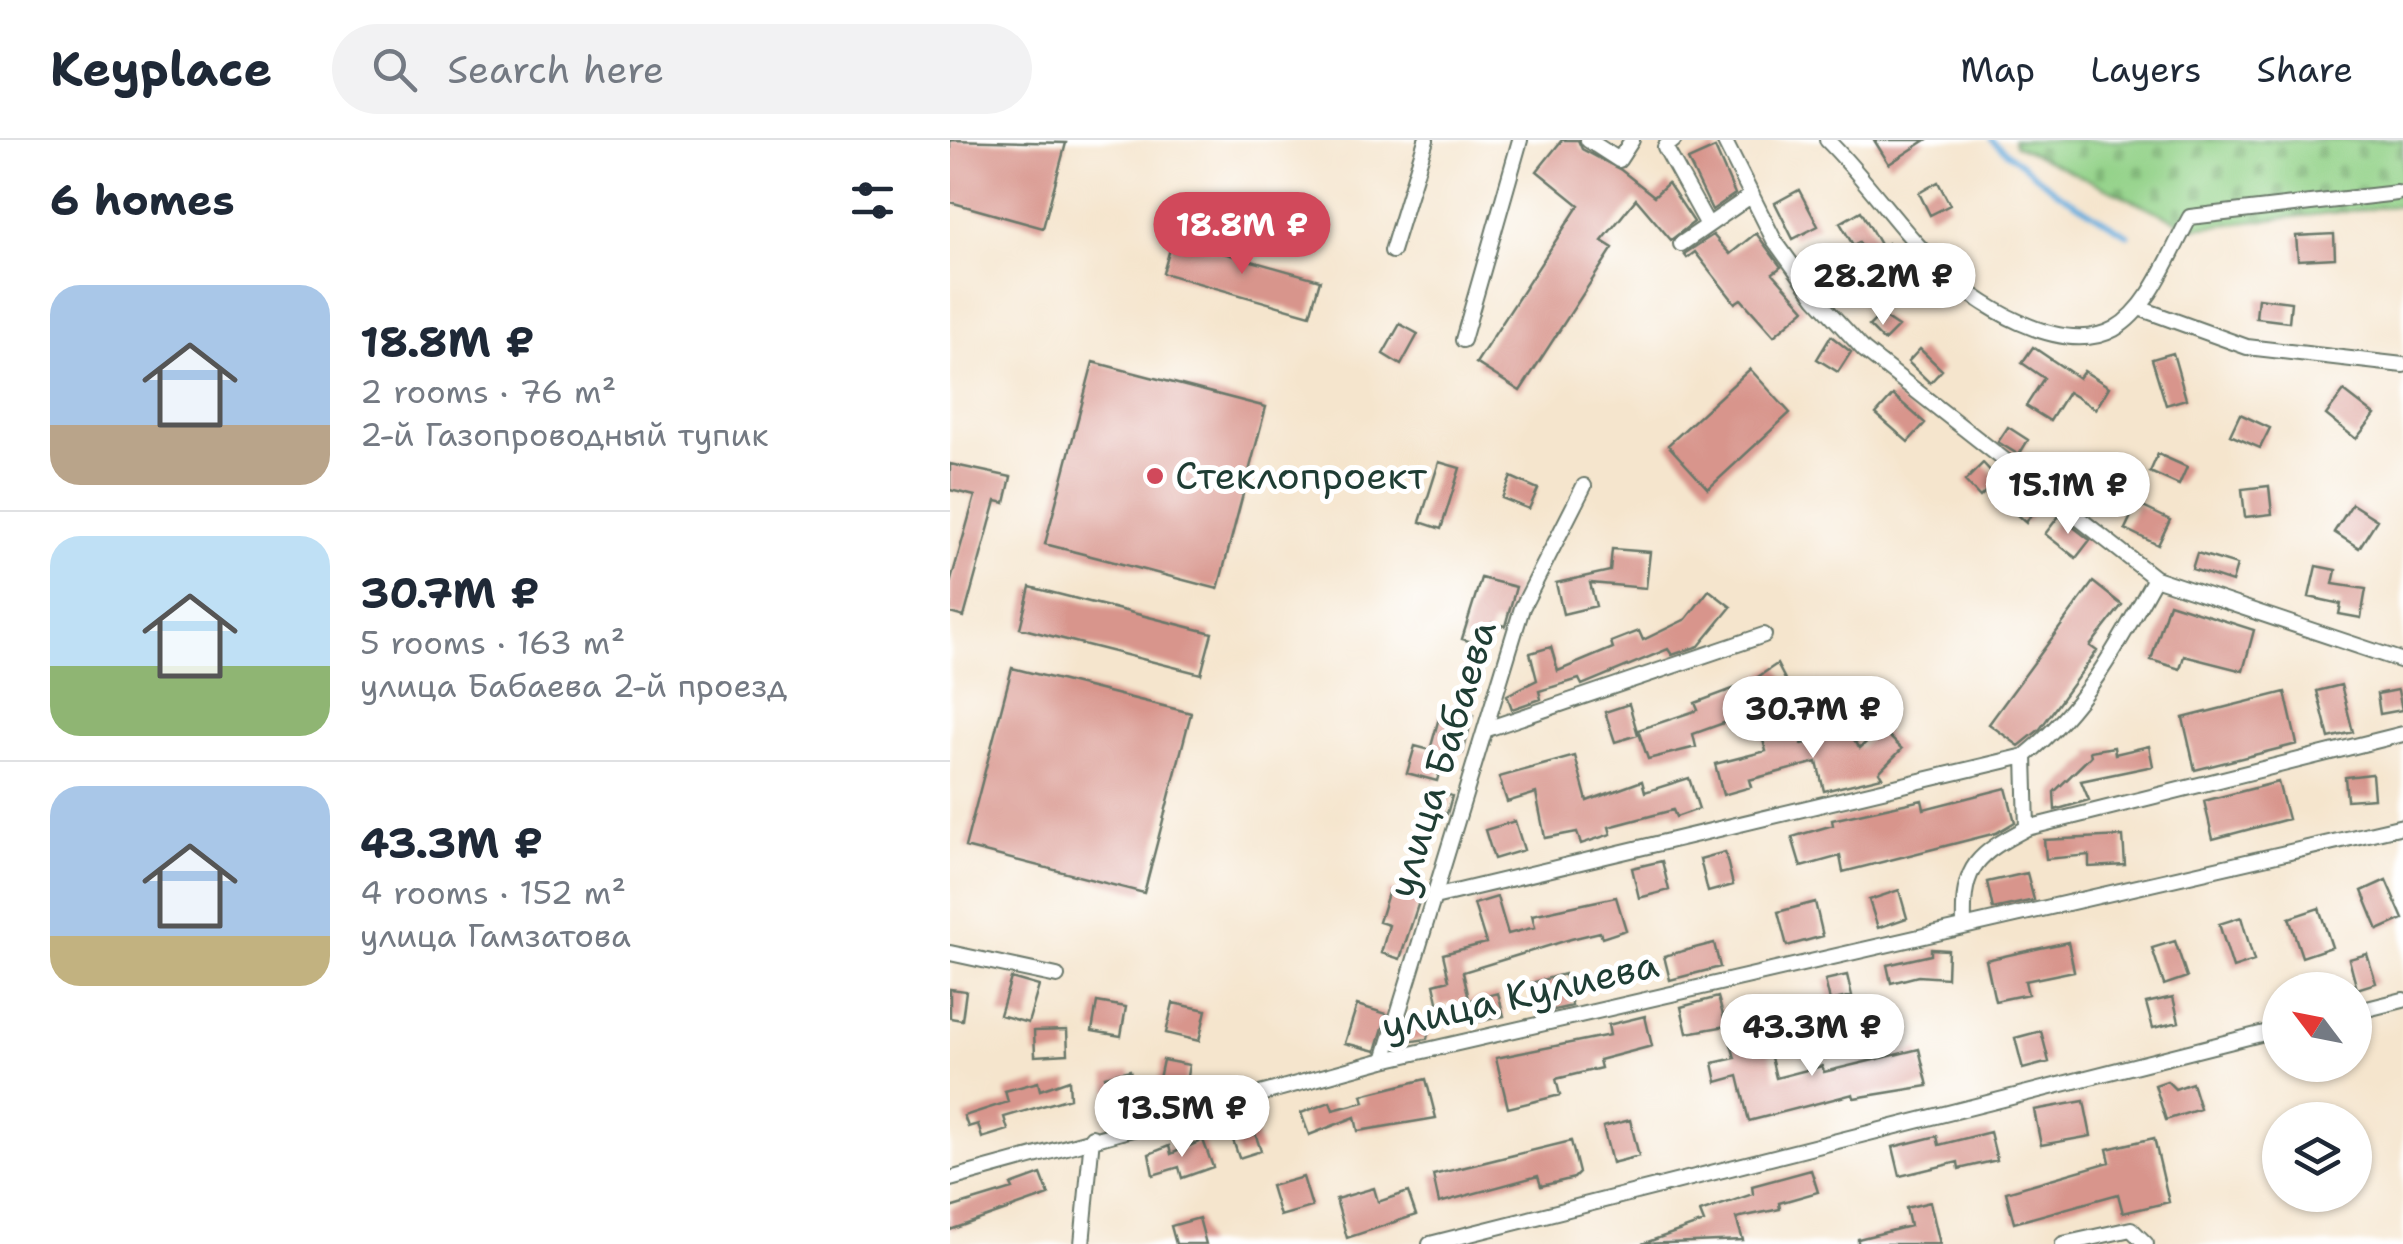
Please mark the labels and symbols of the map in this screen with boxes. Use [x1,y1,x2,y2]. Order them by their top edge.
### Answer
pin: 18.8M ₽ [1150,192,1334,277]
pin: 28.2M ₽ [1791,243,1975,328]
place label: Стеклопроект [1175,450,1428,501]
pin: 15.1M ₽ [1976,452,2160,537]
marker: Стеклопроект [1144,465,1166,487]
street label: улица Бабаева [1375,614,1508,904]
pin: 30.7M ₽ [1721,676,1905,761]
street label: улица Кулиева [1377,938,1664,1051]
north arrow [2262,972,2372,1082]
pin: 43.3M ₽ [1720,994,1904,1079]
pin: 13.5M ₽ [1090,1075,1274,1160]

